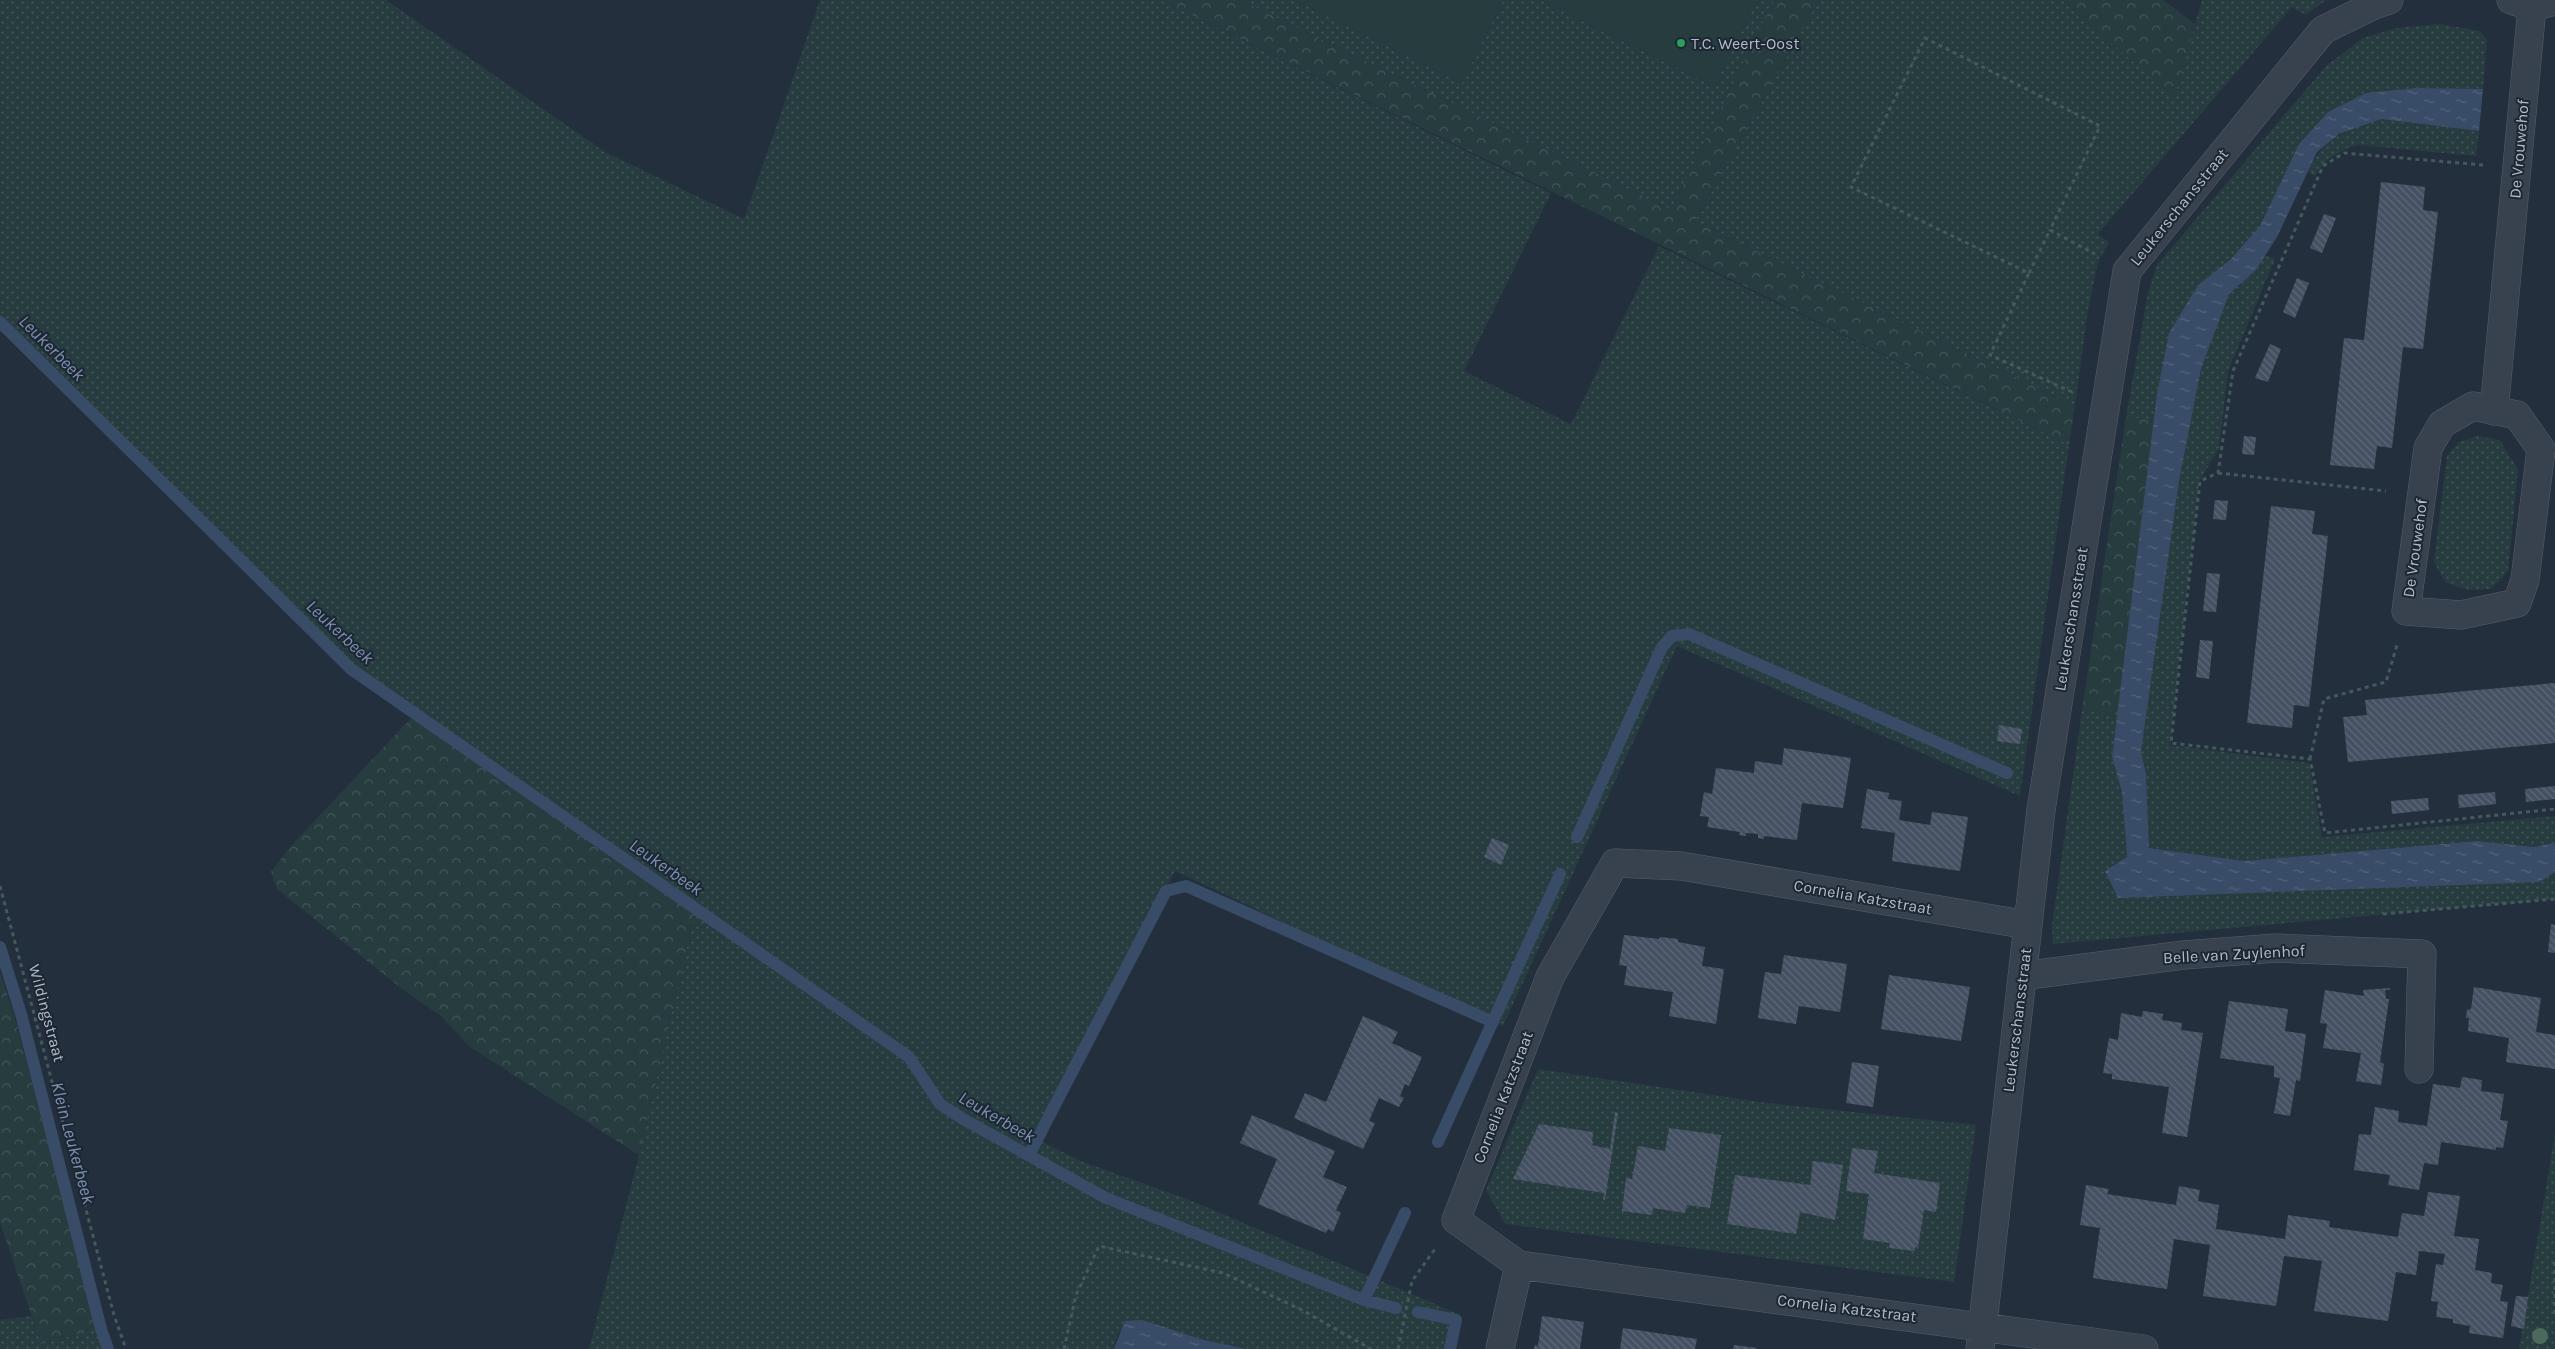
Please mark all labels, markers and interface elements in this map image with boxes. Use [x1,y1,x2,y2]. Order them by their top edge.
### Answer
place label: T.C. Weert-Oost [1691,34,1799,53]
marker: T.C. Weert-Oost [1675,37,1687,49]
street label: De Vrouwehof [2505,98,2533,199]
street label: Leukerschansstraat [2126,145,2232,269]
water label: Leukerbeek [14,310,90,386]
street label: De Vrouwehof [2399,497,2431,598]
street label: Leukerschansstraat [2050,546,2092,692]
water label: Leukerbeek [302,595,379,669]
water label: Leukerbeek [625,834,708,901]
street label: Cornelia Katzstraat [1792,875,1934,919]
street label: Belle van Zuylenhof [2162,941,2306,967]
street label: Leukerschansstraat [1999,947,2035,1093]
street label: Wildingstraat [25,962,69,1064]
street label: Cornelia Katzstraat [1469,1028,1537,1166]
water label: Klein Leukerbeek [46,1079,100,1207]
water label: Leukerbeek [955,1086,1040,1148]
street label: Cornelia Katzstraat [1776,1290,1918,1326]

